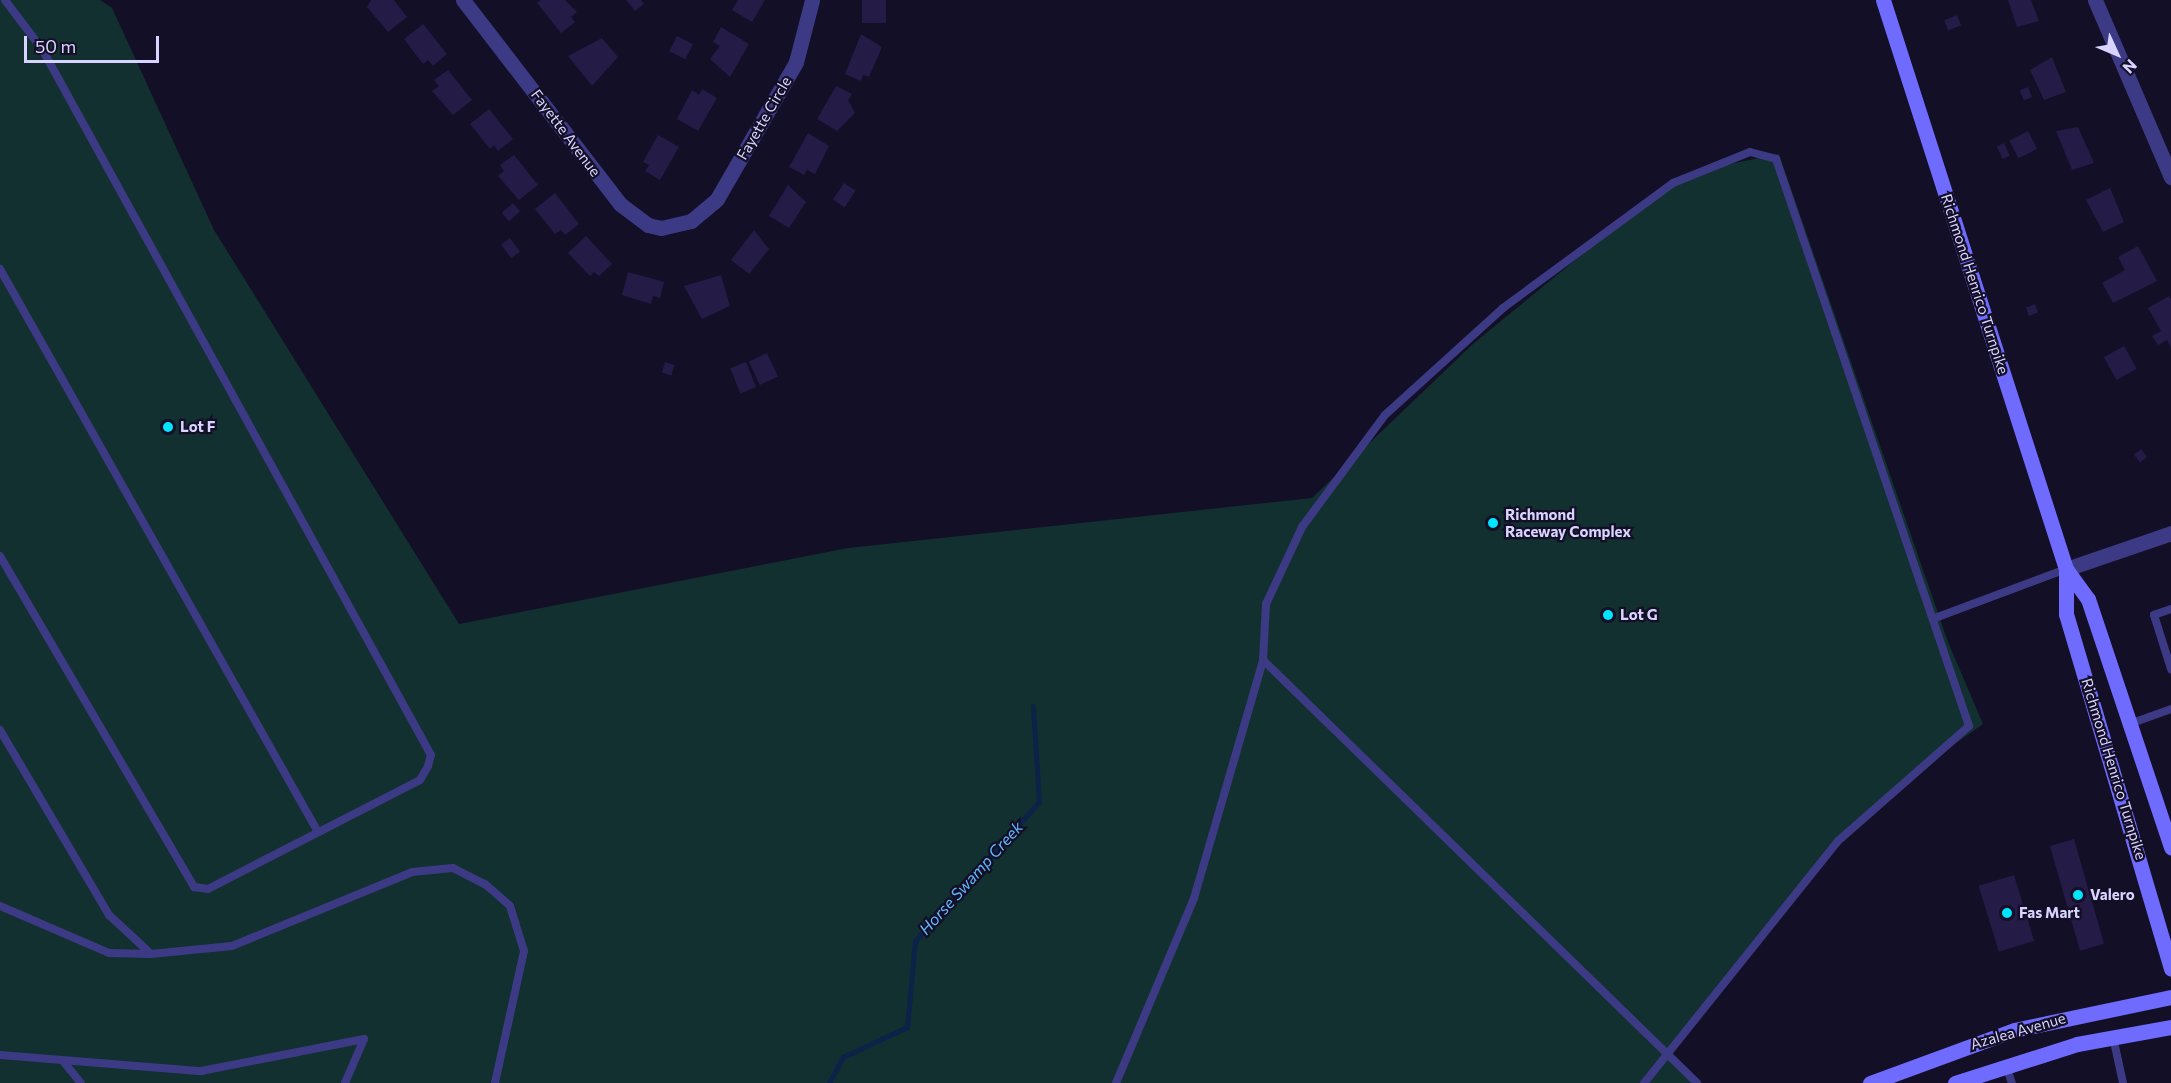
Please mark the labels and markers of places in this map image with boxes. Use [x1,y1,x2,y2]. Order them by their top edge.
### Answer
place label: Lot F [180,418,215,436]
marker: Lot F [161,420,175,434]
place label: Richmond Raceway Complex [1505,505,1631,540]
marker: Richmond Raceway Complex [1486,516,1500,530]
place label: Lot G [1620,606,1658,624]
marker: Lot G [1601,608,1615,622]
place label: Valero [2090,886,2135,904]
marker: Valero [2071,888,2085,902]
place label: Fas Mart [2019,904,2080,922]
marker: Fas Mart [2000,906,2014,920]

